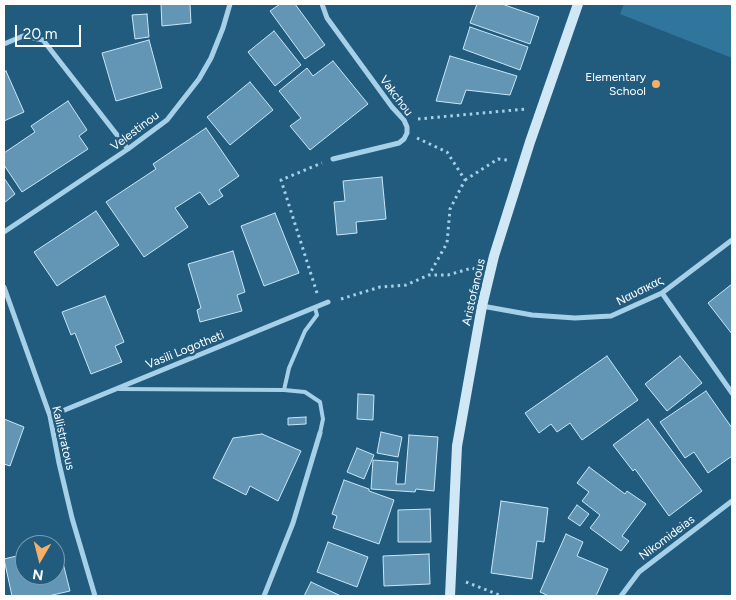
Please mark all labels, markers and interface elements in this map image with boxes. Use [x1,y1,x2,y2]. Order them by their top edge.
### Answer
scale bar [18,15,84,47]
text: 20 m [23,25,57,43]
place label: Elementary School [585,70,646,98]
street label: Vakchou [376,73,416,119]
marker: Elementary School [650,78,662,90]
street label: Velestinou [108,108,162,154]
street label: Aristofanous [459,257,489,327]
street label: Ναυσικας [614,273,666,309]
street label: Vasili Logotheti [144,328,226,372]
street label: Kallistratous [49,404,77,472]
street label: Nikomideias [636,512,698,564]
north arrow [15,535,65,585]
text: N [31,565,45,584]

